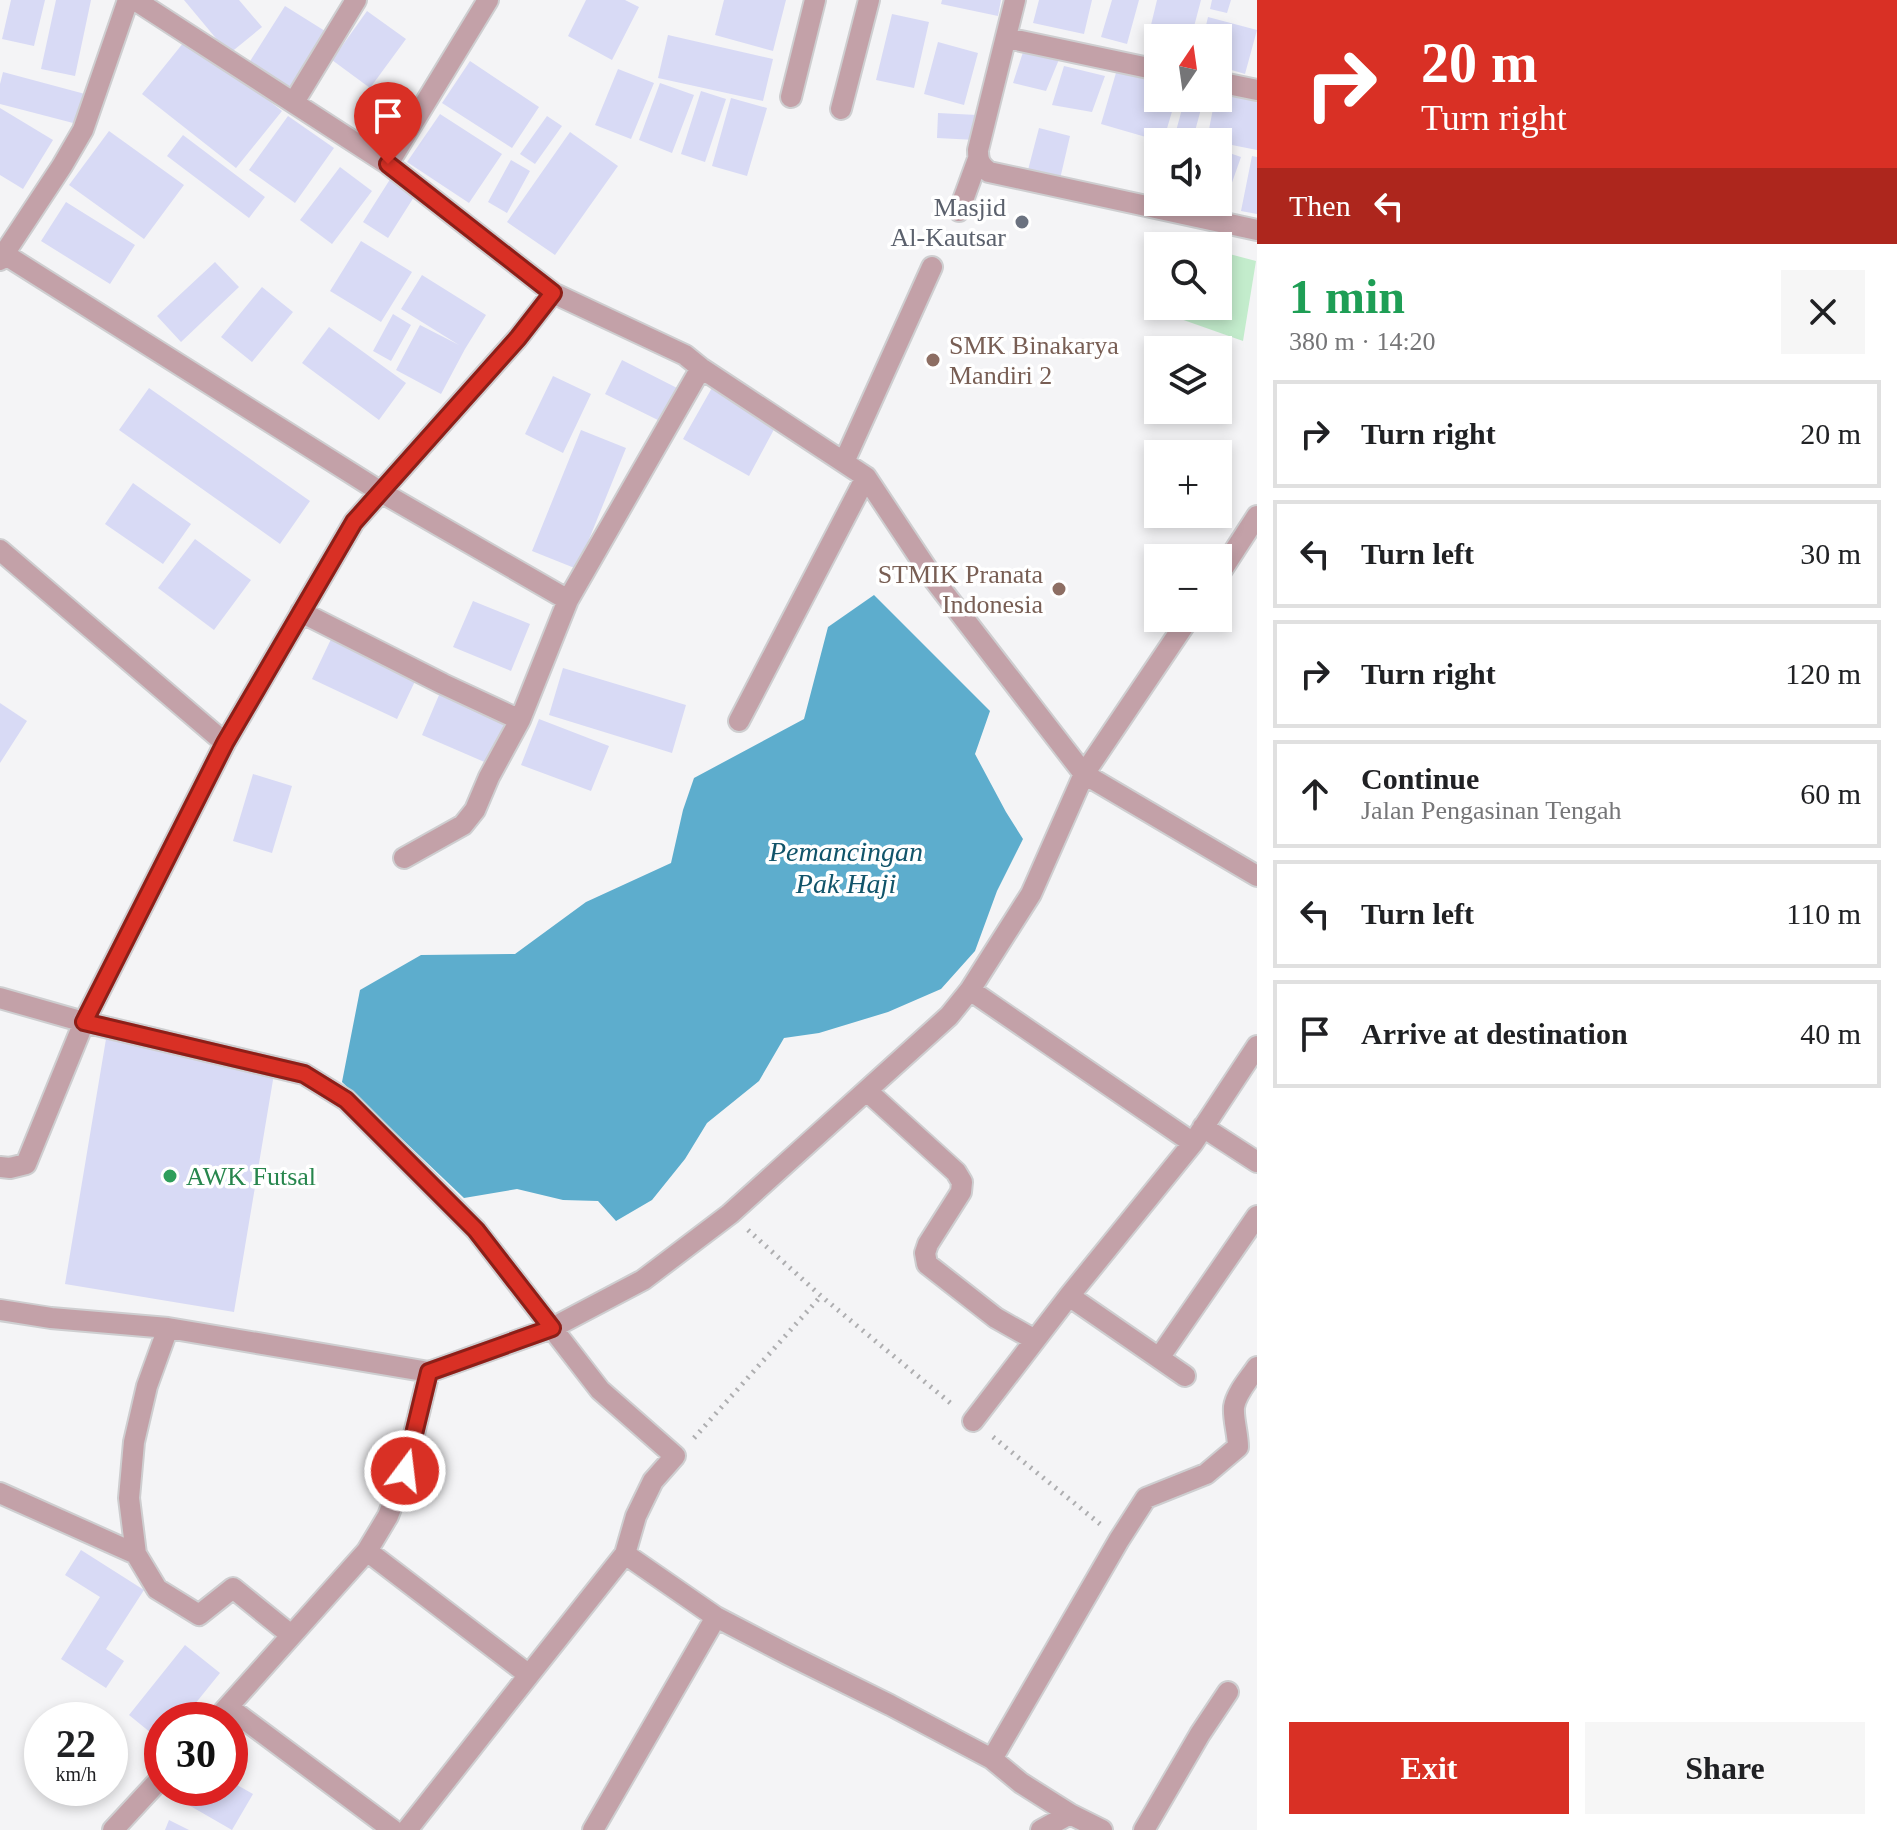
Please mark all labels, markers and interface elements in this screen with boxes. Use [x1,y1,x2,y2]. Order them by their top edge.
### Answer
north arrow [1144,24,1232,112]
map controls [1144,24,1232,632]
icon: right [1289,32,1393,136]
text: 20 m [1421,32,1538,94]
pin [354,82,422,164]
icon: arrive [366,94,410,138]
text: Turn right [1421,98,1567,138]
button: sound [1144,128,1232,216]
icon: left [1367,184,1411,228]
text: Then [1289,189,1351,222]
place label: Masjid Al-Kautsar [890,193,1006,252]
marker: Masjid Al-Kautsar [1013,213,1031,231]
button: search [1144,232,1232,320]
text: 1 min [1289,270,1405,323]
button: close [1781,270,1865,354]
text: 380 m · 14:20 [1289,327,1436,356]
place label: SMK Binakarya Mandiri 2 [949,331,1119,390]
button: layers [1144,336,1232,424]
marker: SMK Binakarya Mandiri 2 [924,351,942,369]
icon: right [1293,412,1337,456]
text: Turn right [1361,417,1496,450]
text: 20 m [1800,417,1861,450]
button: + [1144,440,1232,528]
icon: left [1293,532,1337,576]
text: Turn left [1361,537,1474,570]
text: 30 m [1800,537,1861,570]
button: − [1144,544,1232,632]
place label: STMIK Pranata Indonesia [878,560,1043,619]
marker: STMIK Pranata Indonesia [1050,580,1068,598]
icon: right [1293,652,1337,696]
text: Turn right [1361,657,1496,690]
text: 120 m [1785,657,1861,690]
text: Continue [1361,762,1479,795]
icon: ahead [1293,772,1337,816]
text: 60 m [1800,777,1861,810]
text: Jalan Pengasinan Tengah [1361,796,1622,825]
water label: Pemancingan Pak Haji [768,836,923,899]
icon: left [1293,892,1337,936]
text: Turn left [1361,897,1474,930]
text: 110 m [1786,897,1861,930]
icon: arrive [1293,1012,1337,1056]
text: Arrive at destination [1361,1017,1628,1050]
text: 40 m [1800,1017,1861,1050]
place label: AWK Futsal [186,1162,316,1191]
marker: AWK Futsal [161,1167,179,1185]
position arrow [363,1429,447,1513]
speed limit sign: 30 [144,1702,248,1806]
text: 22 [56,1721,96,1766]
button: Exit [1289,1722,1569,1814]
button: Share [1585,1722,1865,1814]
text: km/h [55,1763,97,1785]

